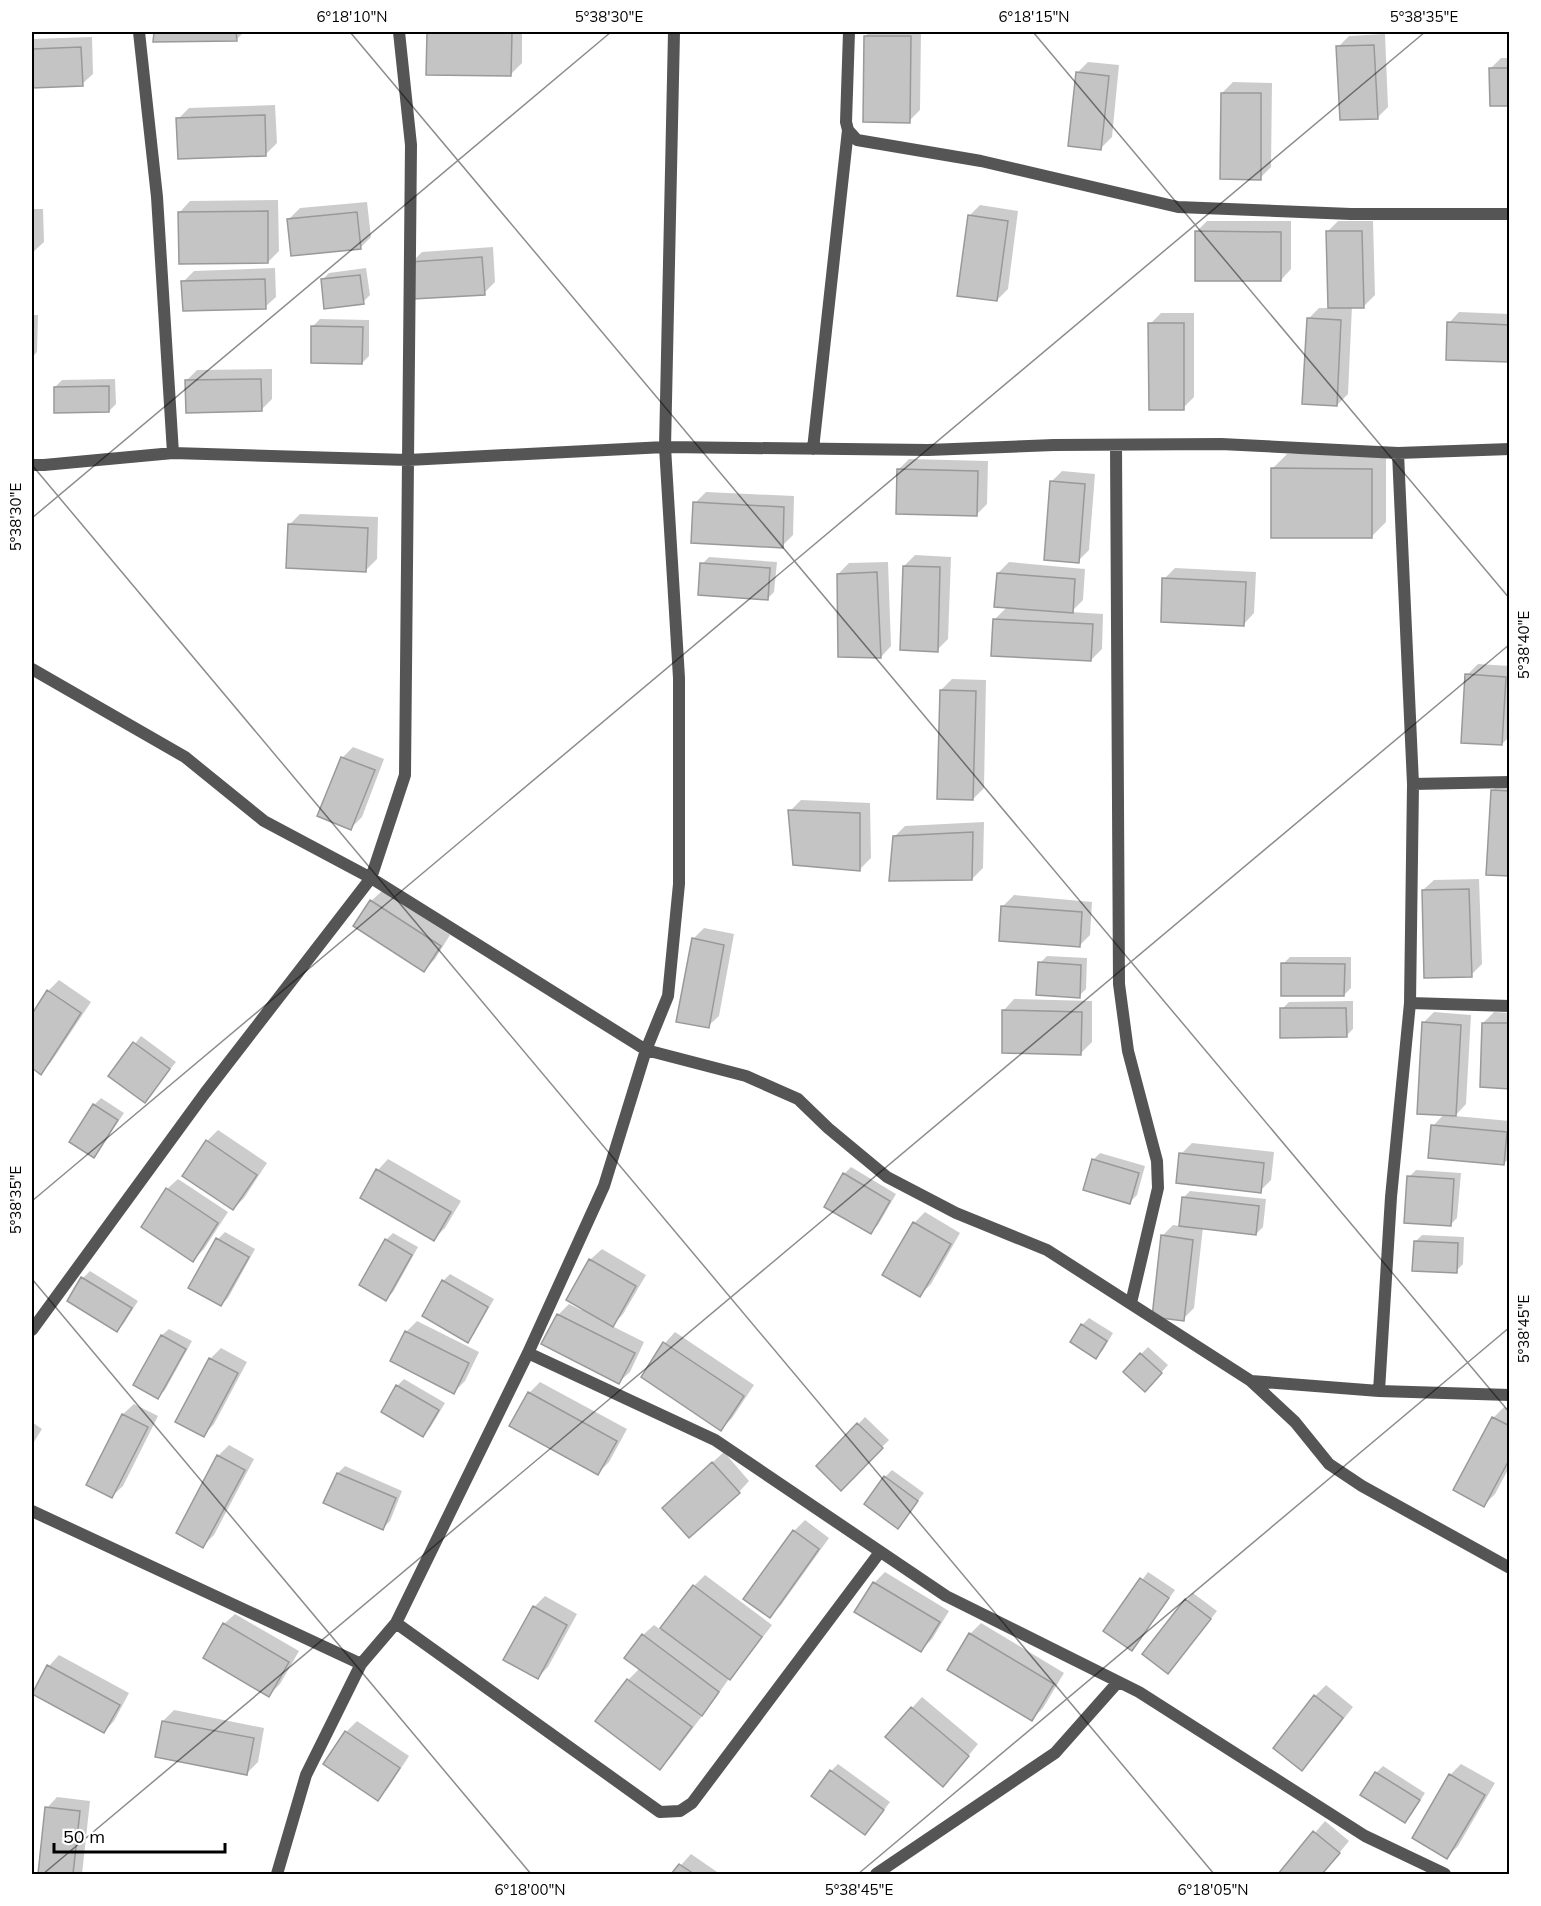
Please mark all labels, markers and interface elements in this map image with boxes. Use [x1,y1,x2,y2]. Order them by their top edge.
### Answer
text: 6°18'10"N [317,7,387,26]
text: 5°38'30"E [575,7,643,26]
text: 6°18'15"N [999,7,1069,26]
text: 5°38'35"E [1390,7,1458,26]
text: 5°38'30"E [6,483,25,551]
text: 5°38'40"E [1514,611,1533,679]
text: 5°38'35"E [6,1166,25,1234]
text: 5°38'45"E [1514,1295,1533,1363]
scale bar [54,1816,225,1854]
text: 50 m [63,1825,105,1848]
text: 6°18'00"N [495,1880,565,1899]
text: 5°38'45"E [825,1880,893,1899]
text: 6°18'05"N [1178,1880,1248,1899]

